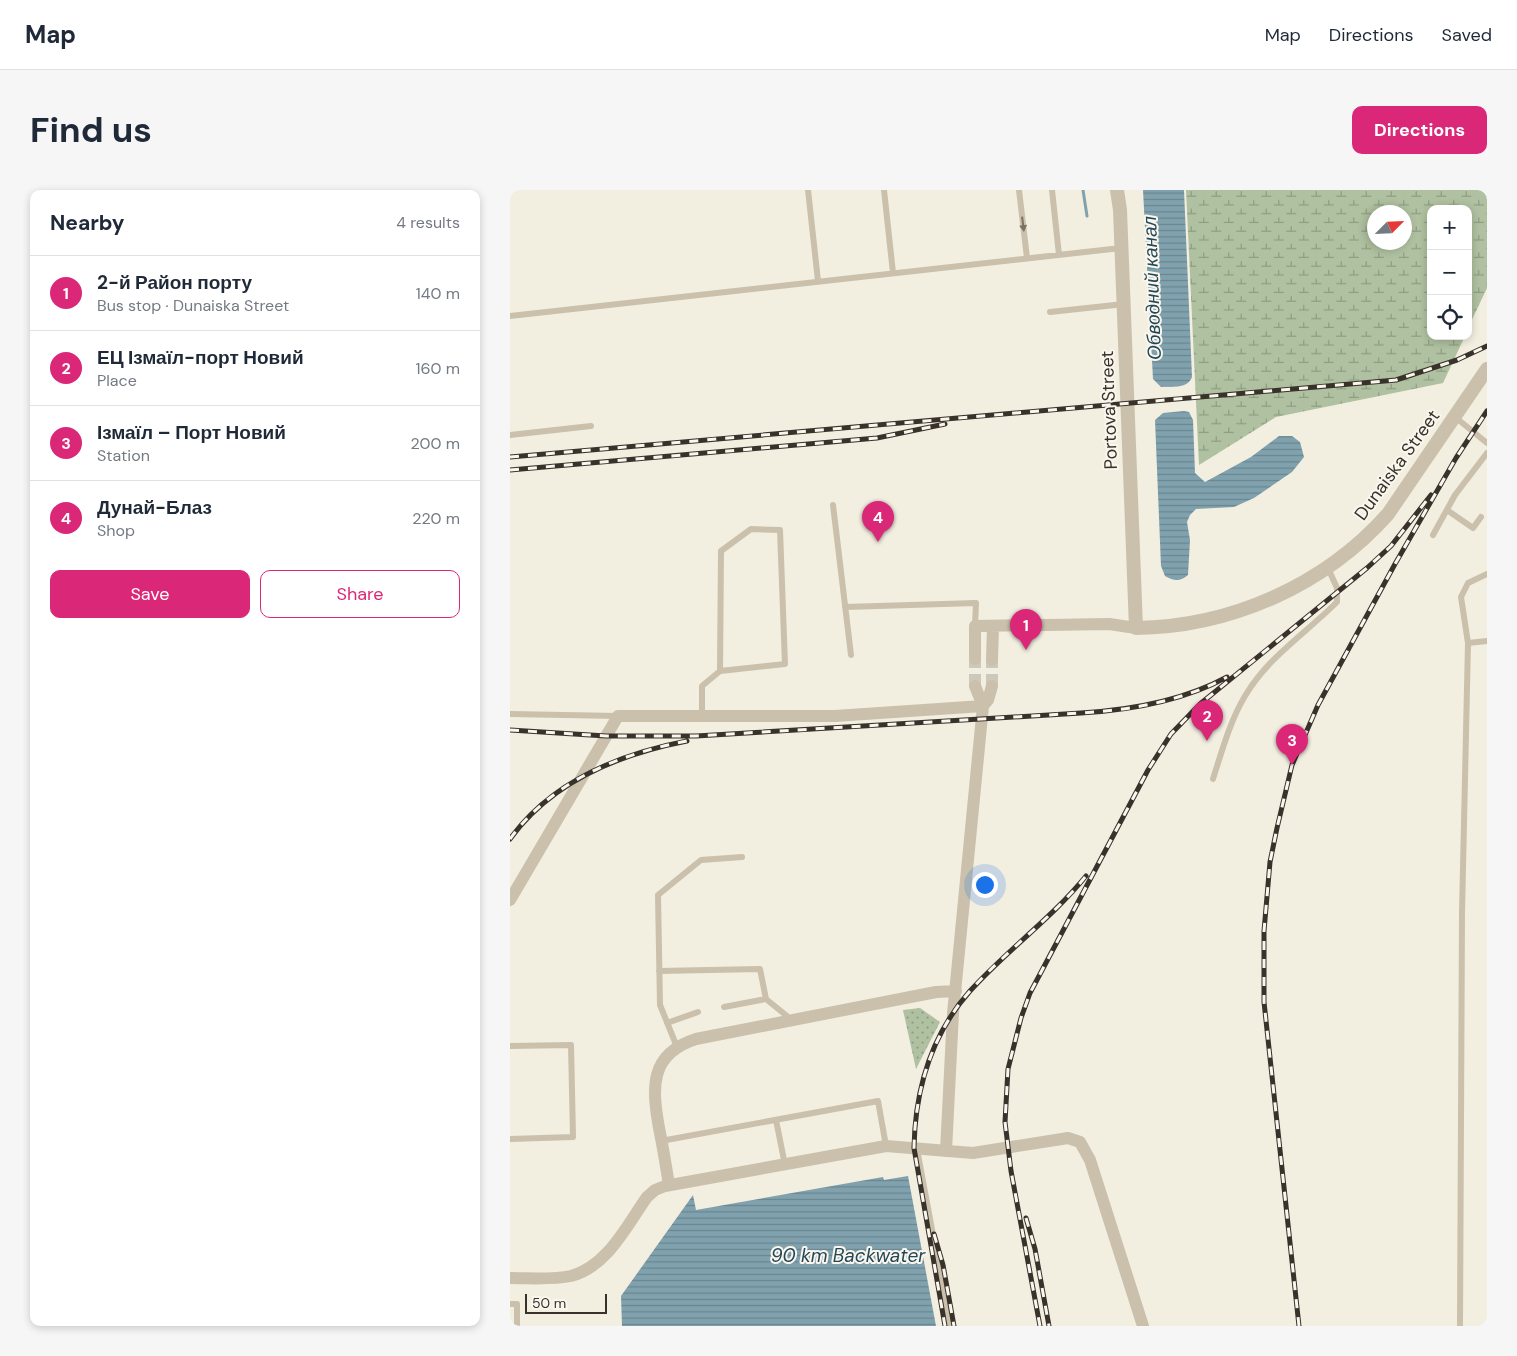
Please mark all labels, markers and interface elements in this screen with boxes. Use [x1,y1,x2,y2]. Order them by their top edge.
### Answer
text: Map [25,19,76,50]
text: Map [1265,23,1301,47]
text: Directions [1329,23,1414,47]
text: Saved [1442,23,1492,47]
button: Directions [1352,106,1487,154]
text: Find us [30,107,152,153]
north arrow [1367,205,1412,250]
map controls [1427,205,1472,340]
button: + [1427,205,1472,250]
text: Nearby [50,209,124,237]
text: 4 results [396,212,460,233]
water label: Обводний канал [1137,215,1167,360]
one-way arrow [1019,217,1027,233]
button: − [1427,250,1472,295]
text: 2-й Район порту [97,270,252,295]
text: 1 [63,283,69,304]
text: 140 m [416,283,460,304]
text: Bus stop · Dunaiska Street [97,295,289,316]
button: locate [1427,295,1472,340]
text: ЕЦ Ізмаїл-порт Новий [97,345,304,370]
street label: Portova Street [1095,350,1123,470]
text: 2 [61,358,71,379]
text: 160 m [416,358,460,379]
text: Place [97,370,137,391]
street label: Dunaiska Street [1349,405,1445,525]
text: Ізмаїл – Порт Новий [97,420,286,445]
text: 3 [61,433,71,454]
text: 200 m [411,433,460,454]
text: Station [97,445,150,466]
text: Дунай-Блаз [97,495,212,520]
pin: 4 [862,501,894,542]
text: 4 [61,508,71,529]
text: 220 m [412,508,460,529]
text: Shop [97,520,135,541]
button: Save [50,570,250,618]
button: Share [260,570,460,618]
pin: 1 [1010,609,1042,650]
pin: 2 [1191,700,1223,741]
pin: 3 [1276,724,1308,765]
your location [972,872,998,898]
water label: 90 km Backwater [771,1243,926,1268]
scale bar [525,1291,608,1314]
text: 50 m [532,1294,566,1312]

